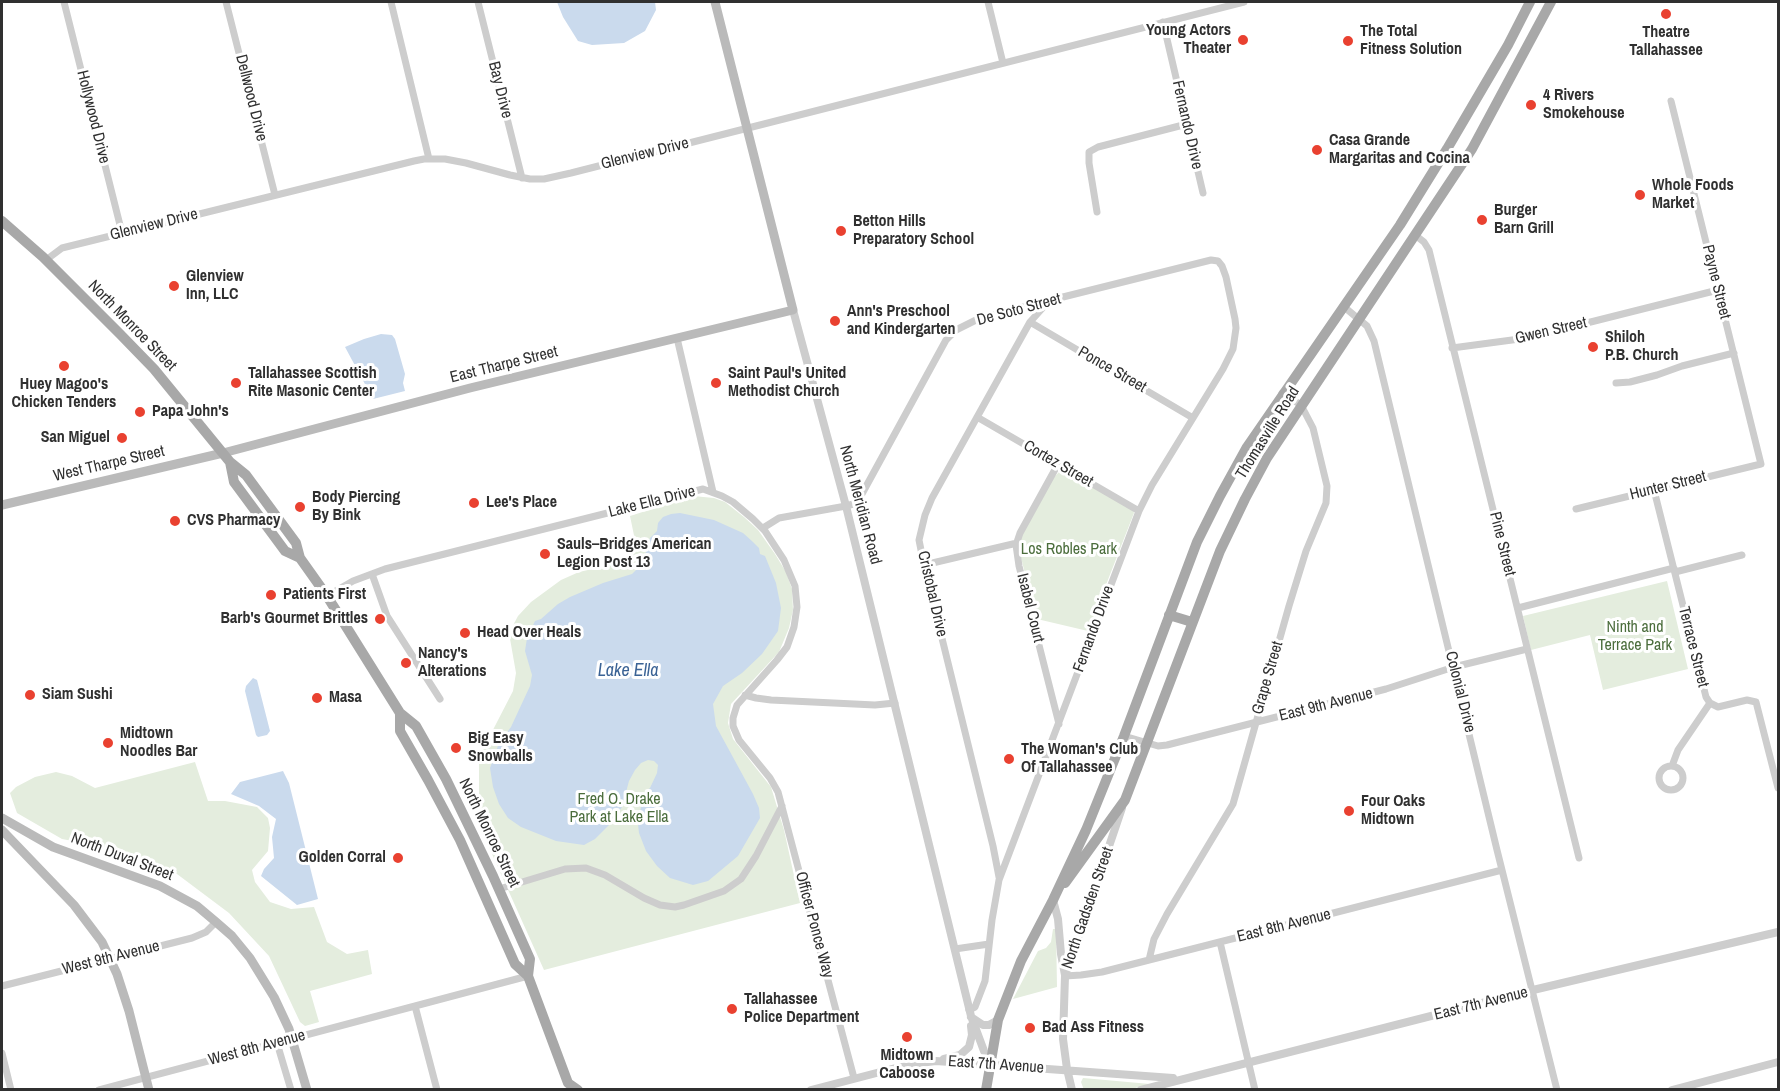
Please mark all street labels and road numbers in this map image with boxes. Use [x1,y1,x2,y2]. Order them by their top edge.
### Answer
street label: Dellwood Drive [231,53,271,143]
street label: Bay Drive [484,60,516,120]
street label: Hollywood Drive [72,68,114,166]
street label: Fernando Drive [1167,79,1207,171]
street label: Glenview Drive [599,134,691,174]
street label: Glenview Drive [108,205,200,245]
street label: Payne Street [1698,243,1734,321]
street label: North Monroe Street [84,277,180,375]
street label: De Soto Street [975,290,1063,330]
street label: Gwen Street [1513,313,1589,349]
street label: East Tharpe Street [448,342,560,388]
street label: Ponce Street [1074,343,1150,397]
street label: Thomasville Road [1232,383,1304,483]
street label: Cortez Street [1020,436,1096,492]
street label: West Tharpe Street [52,442,166,486]
street label: North Meridian Road [835,443,885,567]
street label: Hunter Street [1628,467,1708,505]
street label: Lake Ella Drive [607,482,697,522]
street label: Pine Street [1485,510,1519,578]
street label: Cristobal Drive [913,549,951,639]
street label: Isabel Court [1012,571,1048,645]
street label: Fernando Drive [1070,583,1118,675]
street label: Terrace Street [1674,605,1712,689]
street label: Grape Street [1248,639,1288,717]
street label: Colonial Drive [1441,649,1479,735]
street label: East 9th Avenue [1277,684,1375,726]
street label: North Monroe Street [454,775,524,891]
street label: North Duval Street [68,829,176,885]
street label: North Gadsden Street [1058,845,1118,971]
street label: Officer Ponce Way [791,870,837,980]
street label: East 8th Avenue [1235,905,1333,947]
street label: West 9th Avenue [60,937,162,979]
street label: East 7th Avenue [1432,983,1530,1025]
street label: West 8th Avenue [206,1026,308,1070]
street label: East 7th Avenue [947,1052,1045,1078]

